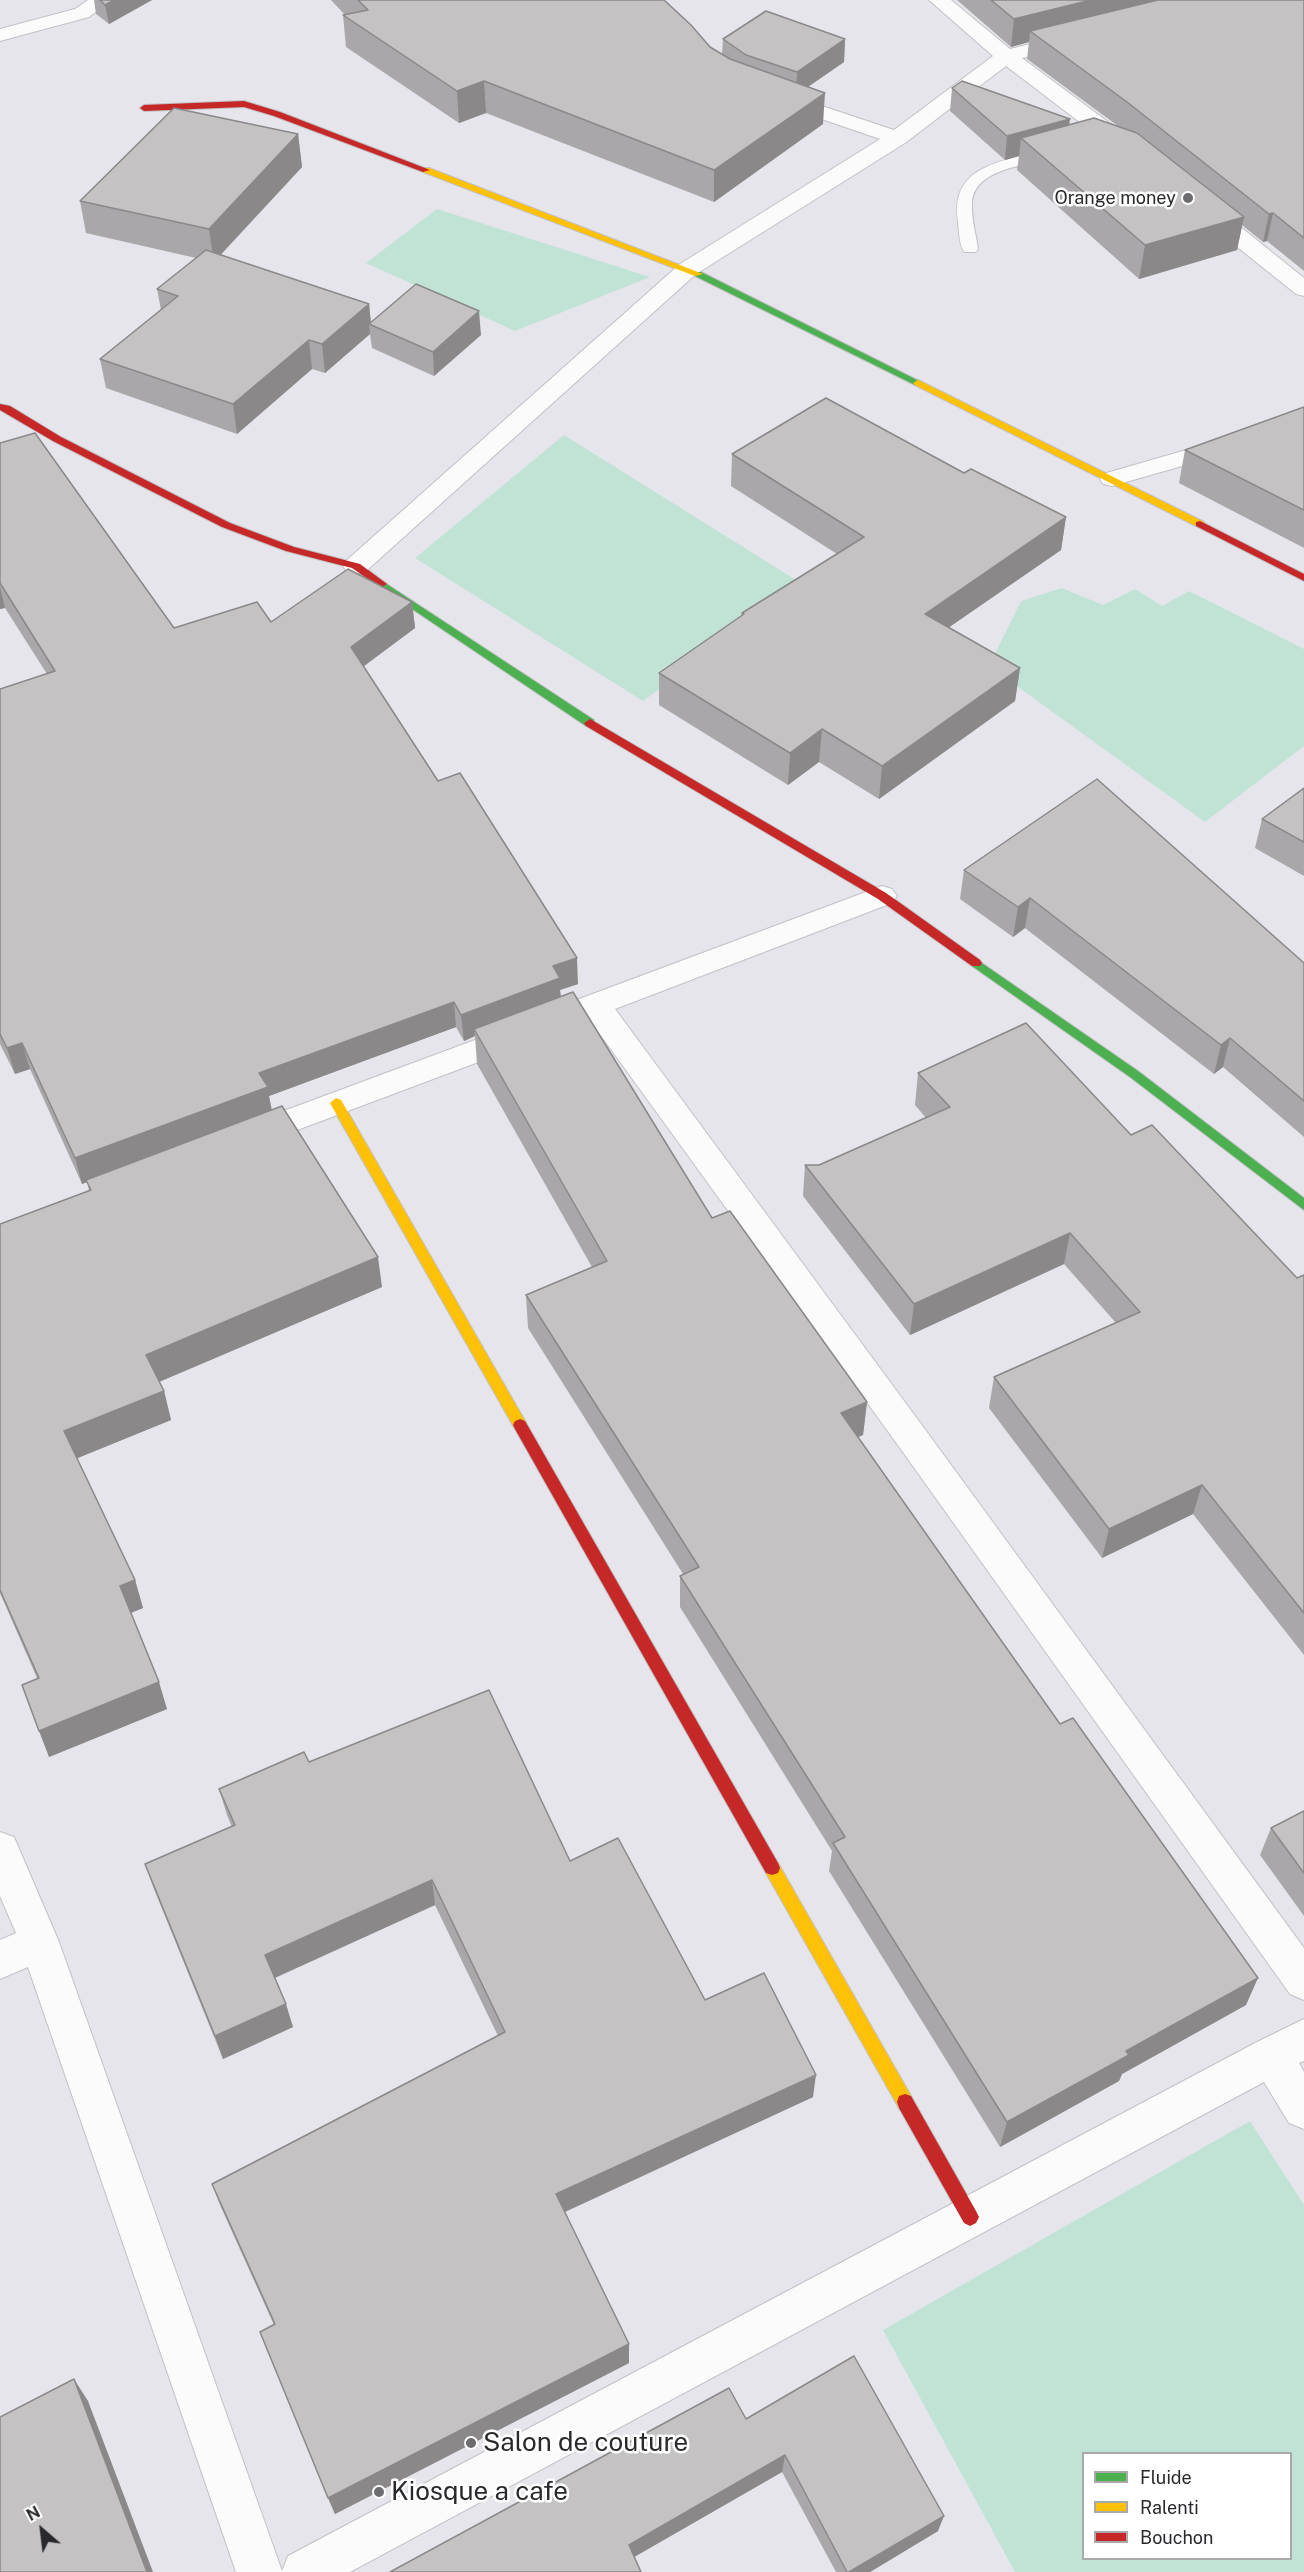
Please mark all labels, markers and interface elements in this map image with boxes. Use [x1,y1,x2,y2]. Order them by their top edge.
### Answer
place label: Orange money [1055,187,1176,209]
marker: Orange money [1181,191,1195,205]
place label: Salon de couture [483,2427,688,2459]
marker: Salon de couture [464,2436,478,2450]
legend [1082,2452,1292,2560]
text: Fluide [1140,2467,1192,2488]
place label: Kiosque a cafe [391,2476,568,2508]
marker: Kiosque a cafe [372,2485,386,2499]
text: Ralenti [1140,2497,1199,2518]
north arrow [12,2500,72,2560]
text: N [23,2502,43,2525]
text: Bouchon [1140,2527,1213,2548]

